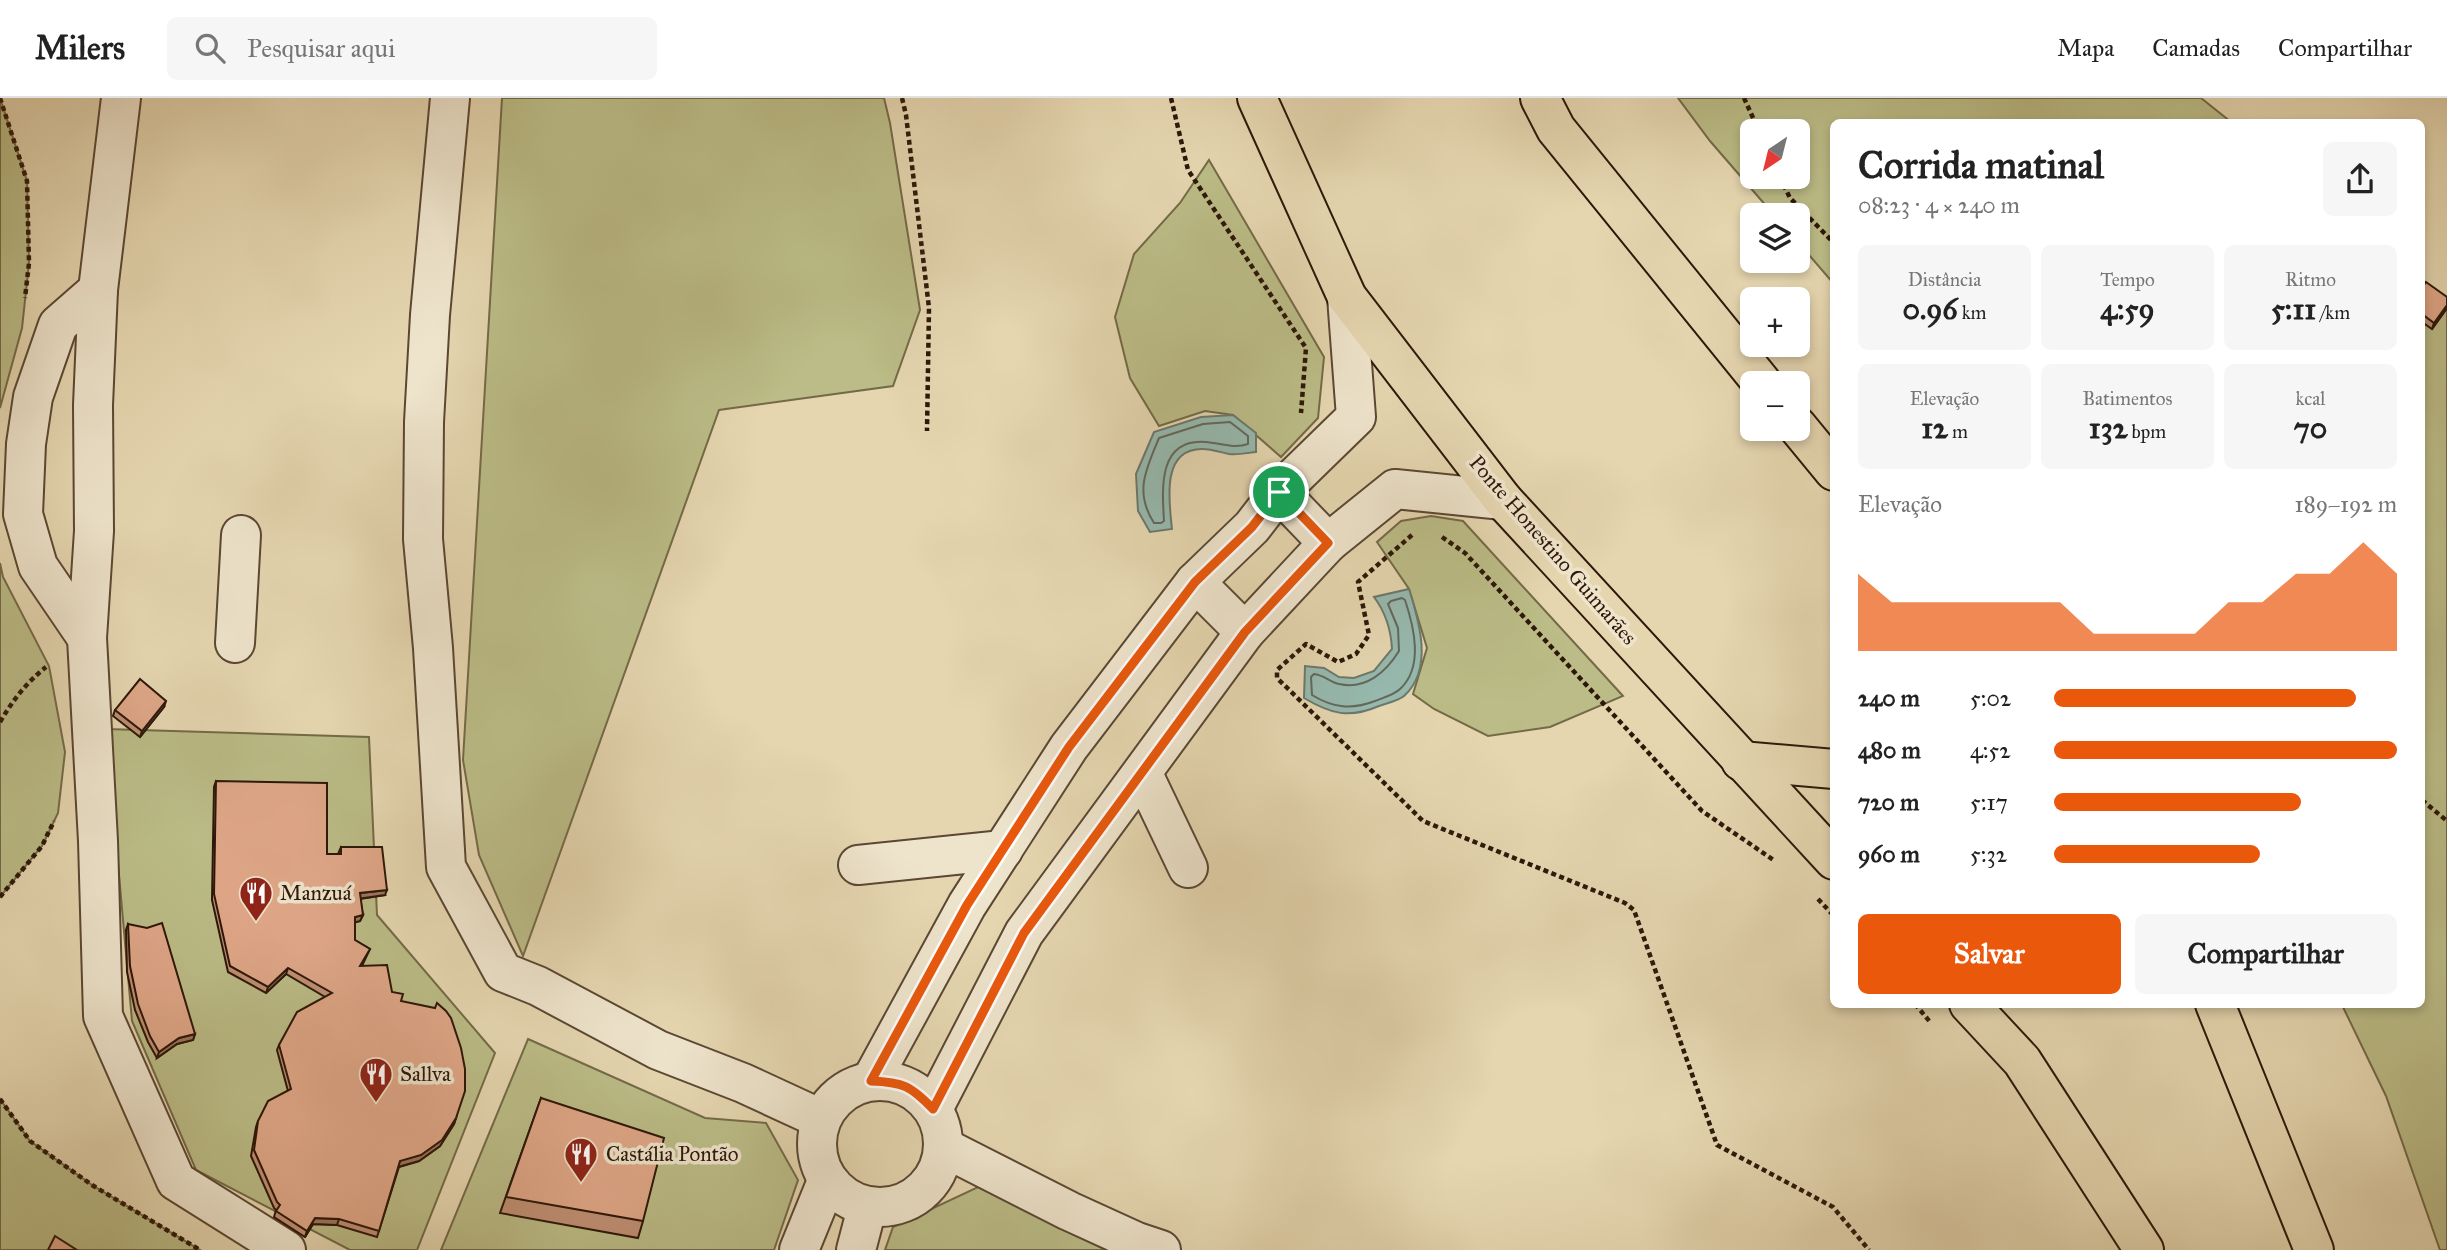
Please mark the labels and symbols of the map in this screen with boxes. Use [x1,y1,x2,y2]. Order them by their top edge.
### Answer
north arrow [1740,119,1810,189]
street label: Ponte Honestino Guimarães [1464,450,1642,650]
pin [1249,462,1309,522]
restaurant icon: Manzuá [237,874,275,923]
place label: Manzuá [280,880,352,906]
restaurant icon: Sallva [357,1055,395,1104]
place label: Sallva [400,1061,451,1087]
restaurant icon: Castália Pontão [562,1135,600,1184]
place label: Castália Pontão [606,1141,739,1167]

